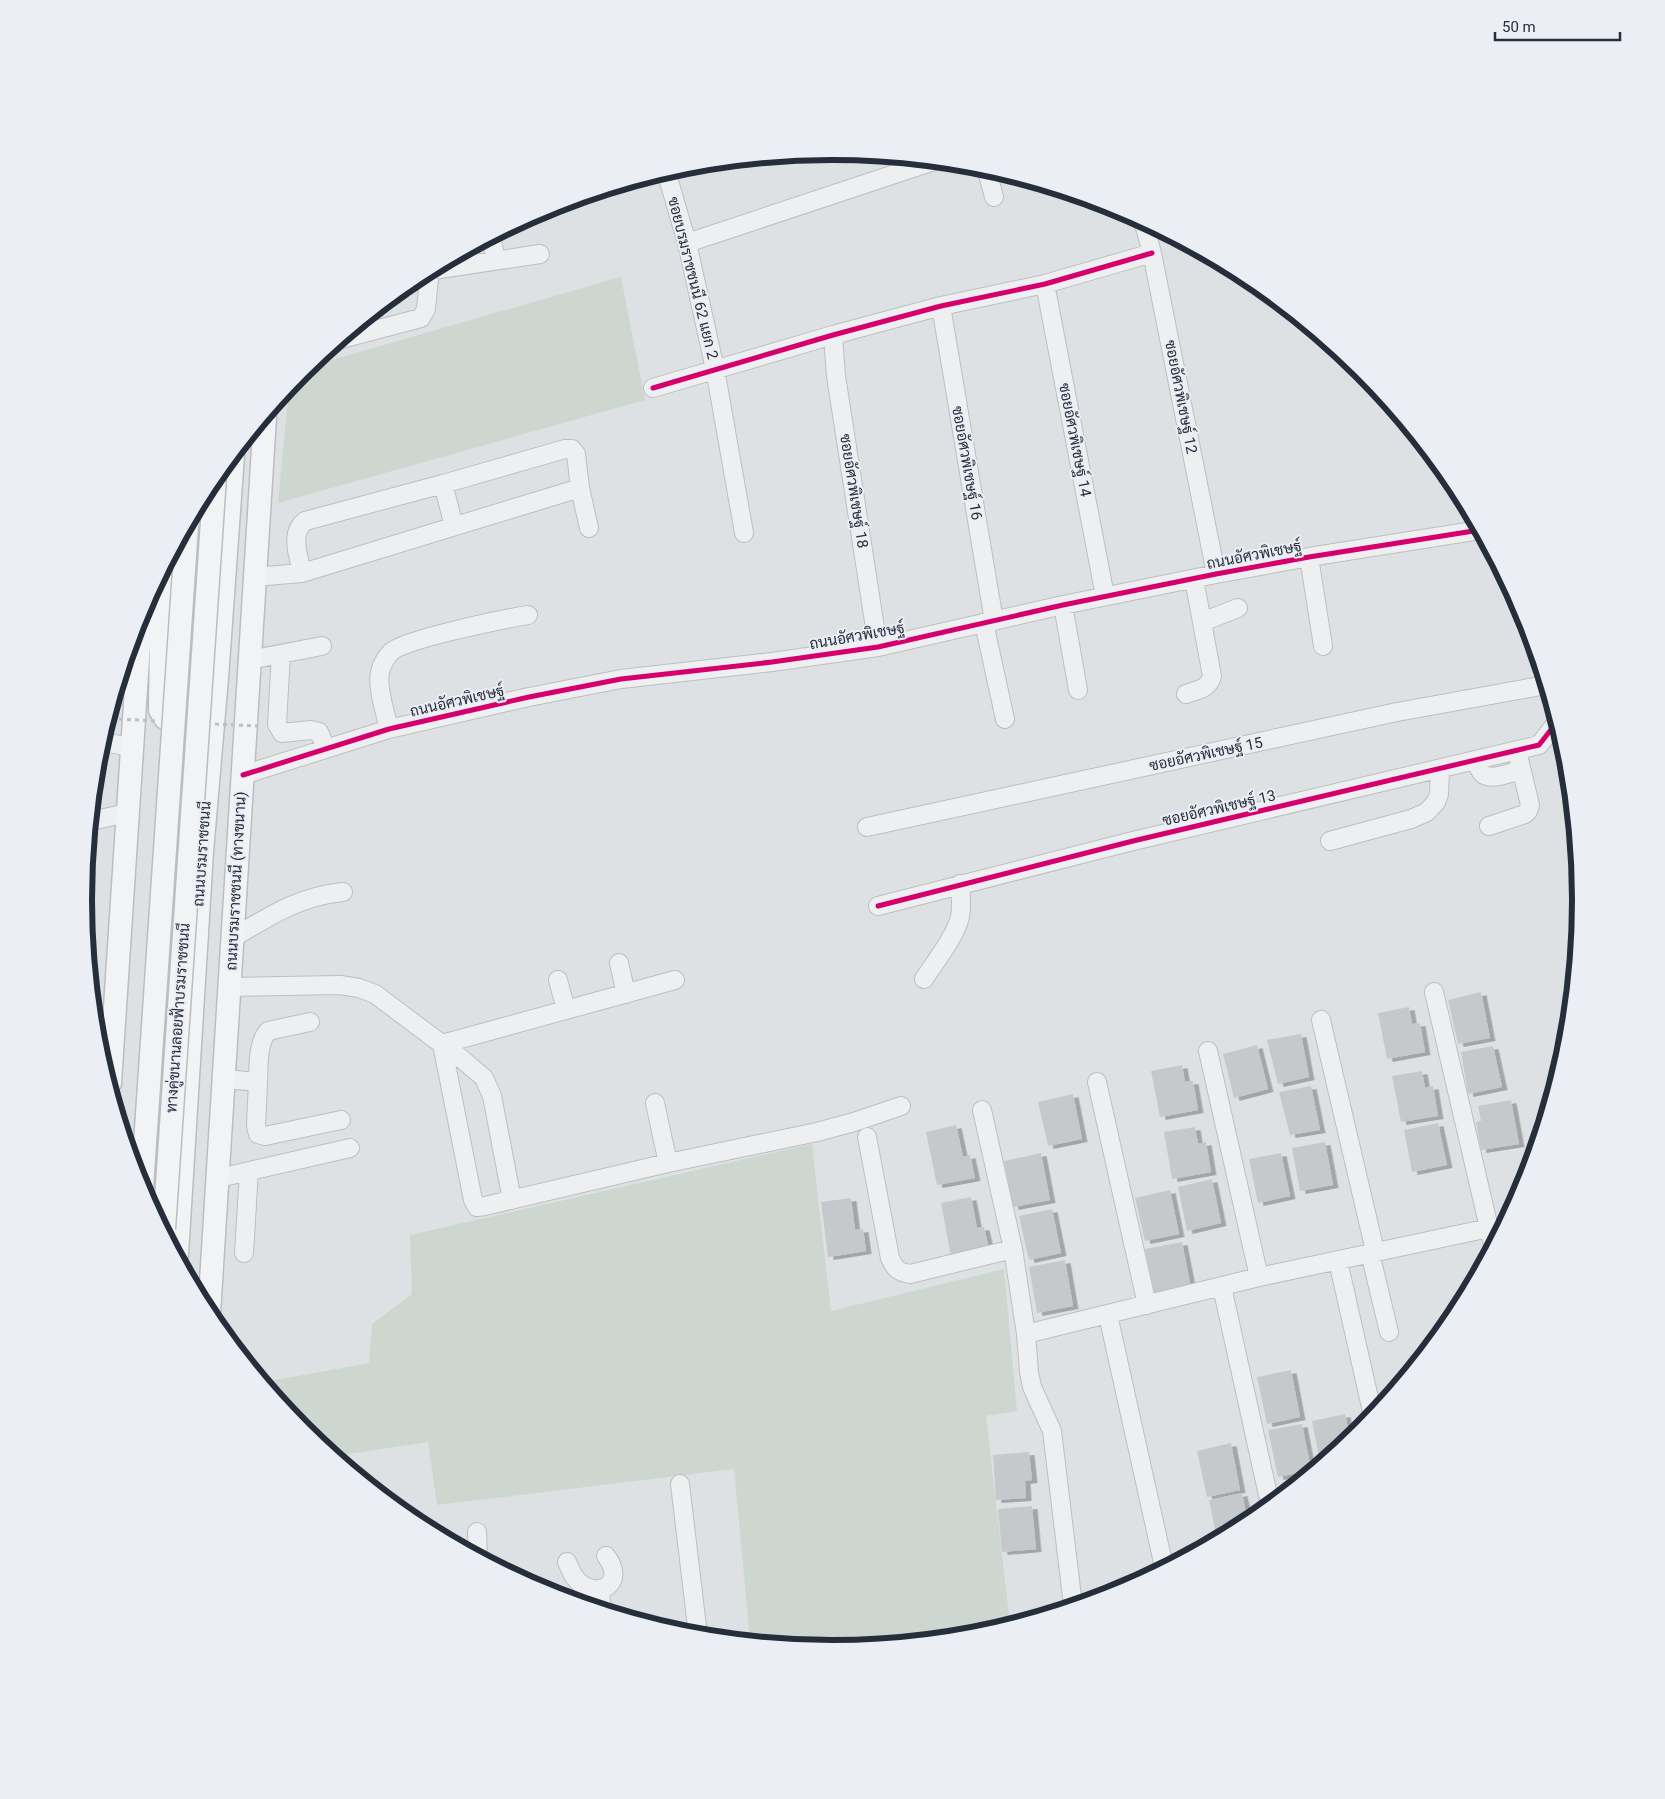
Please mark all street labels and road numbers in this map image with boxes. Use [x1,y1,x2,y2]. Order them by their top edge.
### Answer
street label: ซอยบรมราชชนนี 62 แยก 2 [664,195,723,361]
street label: ซอยอัศวพิเชษฐ์ 12 [1160,338,1202,456]
street label: ซอยอัศวพิเชษฐ์ 14 [1054,381,1096,499]
street label: ซอยอัศวพิเชษฐ์ 16 [947,404,987,522]
street label: ซอยอัศวพิเชษฐ์ 18 [835,432,873,550]
street label: ถนนอัศวพิเชษฐ์ [1205,536,1303,574]
street label: ถนนอัศวพิเชษฐ์ [808,618,906,654]
street label: ถนนอัศวพิเชษฐ์ [408,680,506,722]
street label: ซอยอัศวพิเชษฐ์ 15 [1147,732,1265,776]
street label: ซอยอัศวพิเชษฐ์ 13 [1160,785,1278,831]
street label: ถนนบรมราชชนนี (ทางขนาน) [221,791,250,971]
street label: ถนนบรมราชชนนี [188,801,215,907]
street label: ทางคู่ขนานลอยฟ้าบรมราชชนนี [161,922,195,1114]

